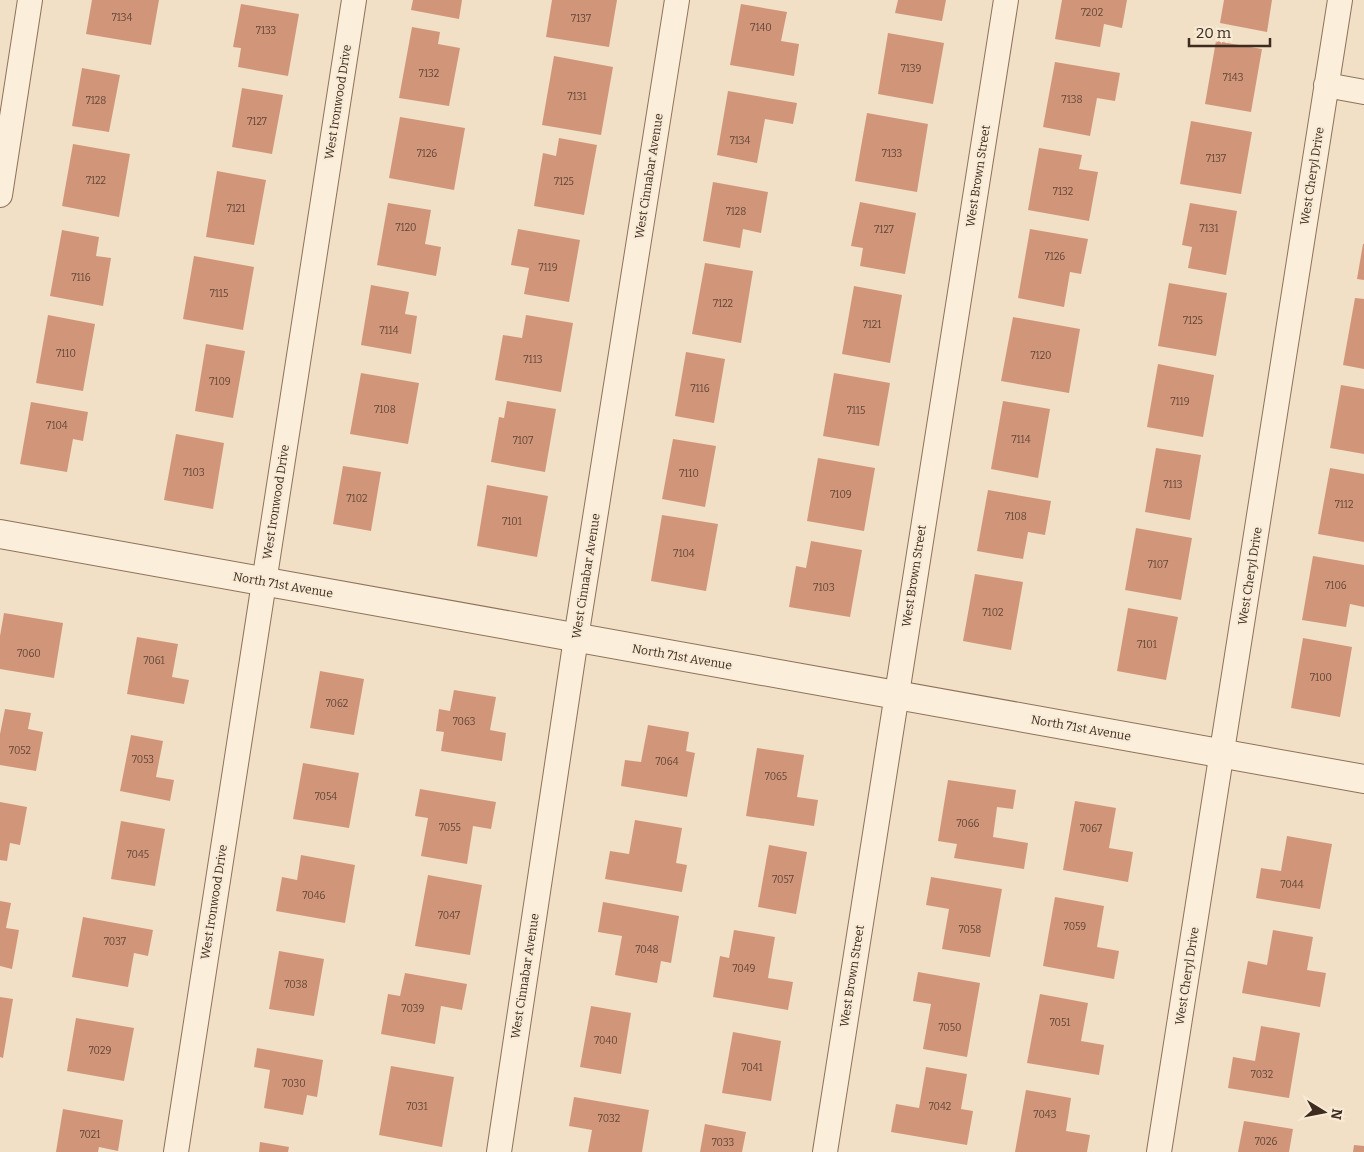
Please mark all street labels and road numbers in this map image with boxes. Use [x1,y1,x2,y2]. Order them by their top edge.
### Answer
street label: West Ironwood Drive [322,44,354,160]
street label: West Cinnabar Avenue [632,112,666,240]
street label: West Brown Street [963,123,993,228]
street label: West Cheryl Drive [1297,126,1327,226]
street label: West Ironwood Drive [260,444,292,560]
street label: West Cinnabar Avenue [569,512,603,640]
street label: West Brown Street [899,523,929,628]
street label: West Cheryl Drive [1235,526,1265,626]
street label: North 71st Avenue [232,569,334,601]
street label: North 71st Avenue [631,641,733,673]
street label: North 71st Avenue [1030,712,1132,744]
street label: West Ironwood Drive [198,844,230,960]
street label: West Cinnabar Avenue [508,912,542,1040]
street label: West Brown Street [837,923,867,1028]
street label: West Cheryl Drive [1172,926,1202,1026]

